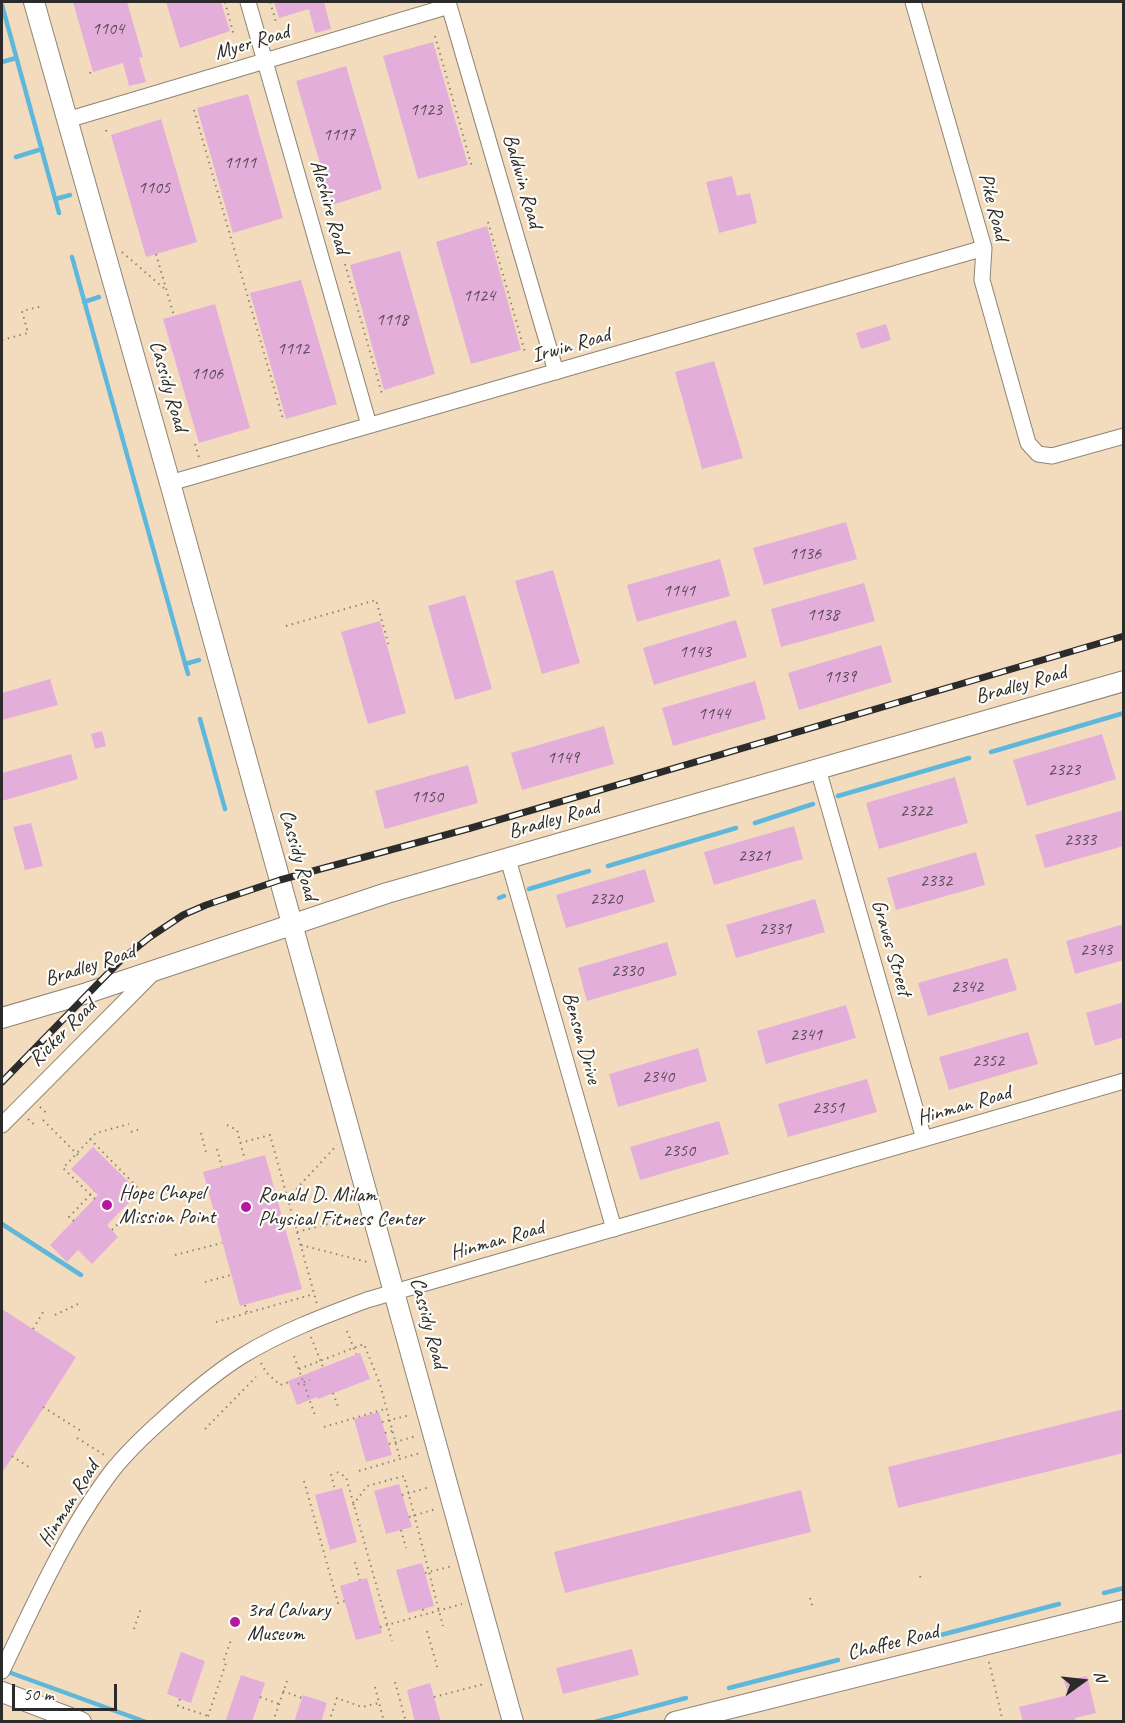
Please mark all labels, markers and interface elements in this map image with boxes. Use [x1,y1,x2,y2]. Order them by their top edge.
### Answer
house number: 1104 [92,18,124,40]
street label: Myer Road [212,20,292,66]
house number: 1123 [410,99,442,121]
house number: 1117 [323,124,355,146]
street label: Baldwin Road [497,131,547,231]
house number: 1111 [224,152,256,174]
street label: Aleshire Road [304,157,354,257]
street label: Pike Road [972,171,1014,243]
house number: 1105 [138,177,170,199]
house number: 1124 [463,285,495,307]
house number: 1118 [376,309,408,331]
street label: Irwin Road [529,323,613,369]
street label: Cassidy Road [143,338,193,434]
house number: 1112 [277,338,309,360]
house number: 1106 [191,363,223,385]
house number: 1136 [789,543,821,565]
house number: 1141 [663,580,695,602]
house number: 1138 [807,604,839,626]
house number: 1143 [679,641,711,663]
street label: Bradley Road [973,660,1069,710]
house number: 1139 [824,666,856,688]
house number: 1144 [698,703,730,725]
house number: 1149 [547,747,579,769]
house number: 2323 [1048,759,1080,781]
house number: 1150 [411,786,443,808]
street label: Bradley Road [506,795,602,845]
house number: 2322 [900,800,932,822]
street label: Cassidy Road [273,807,323,903]
house number: 2333 [1064,829,1096,851]
house number: 2321 [738,845,770,867]
house number: 2332 [920,870,952,892]
house number: 2320 [590,888,622,910]
street label: Graves Street [865,897,917,999]
house number: 2331 [759,918,791,940]
house number: 2343 [1080,939,1112,961]
street label: Bradley Road [42,940,138,992]
house number: 2330 [611,960,643,982]
house number: 2342 [951,976,983,998]
street label: Benson Drive [556,989,606,1087]
street label: Ricker Road [24,994,102,1072]
house number: 2341 [790,1024,822,1046]
house number: 2352 [972,1050,1004,1072]
house number: 2340 [642,1066,674,1088]
street label: Hinman Road [914,1081,1014,1131]
house number: 2351 [812,1097,844,1119]
house number: 2350 [663,1140,695,1162]
place label: Hope Chapel Mission Point [119,1180,215,1230]
place label: Ronald D. Milam Physical Fitness Center [258,1182,424,1232]
marker: Hope Chapel Mission Point [100,1198,114,1212]
marker: Ronald D. Milam Physical Fitness Center [239,1200,253,1214]
street label: Hinman Road [447,1216,547,1266]
street label: Cassidy Road [404,1275,452,1371]
street label: Hinman Road [33,1456,105,1552]
place label: 3rd Calvary Museum [247,1597,330,1647]
marker: 3rd Calvary Museum [228,1615,242,1629]
street label: Chaffee Road [845,1619,941,1667]
north arrow [1053,1651,1113,1711]
text: N [1089,1669,1111,1684]
scale bar [15,1672,120,1710]
text: 50 m [23,1683,54,1705]

